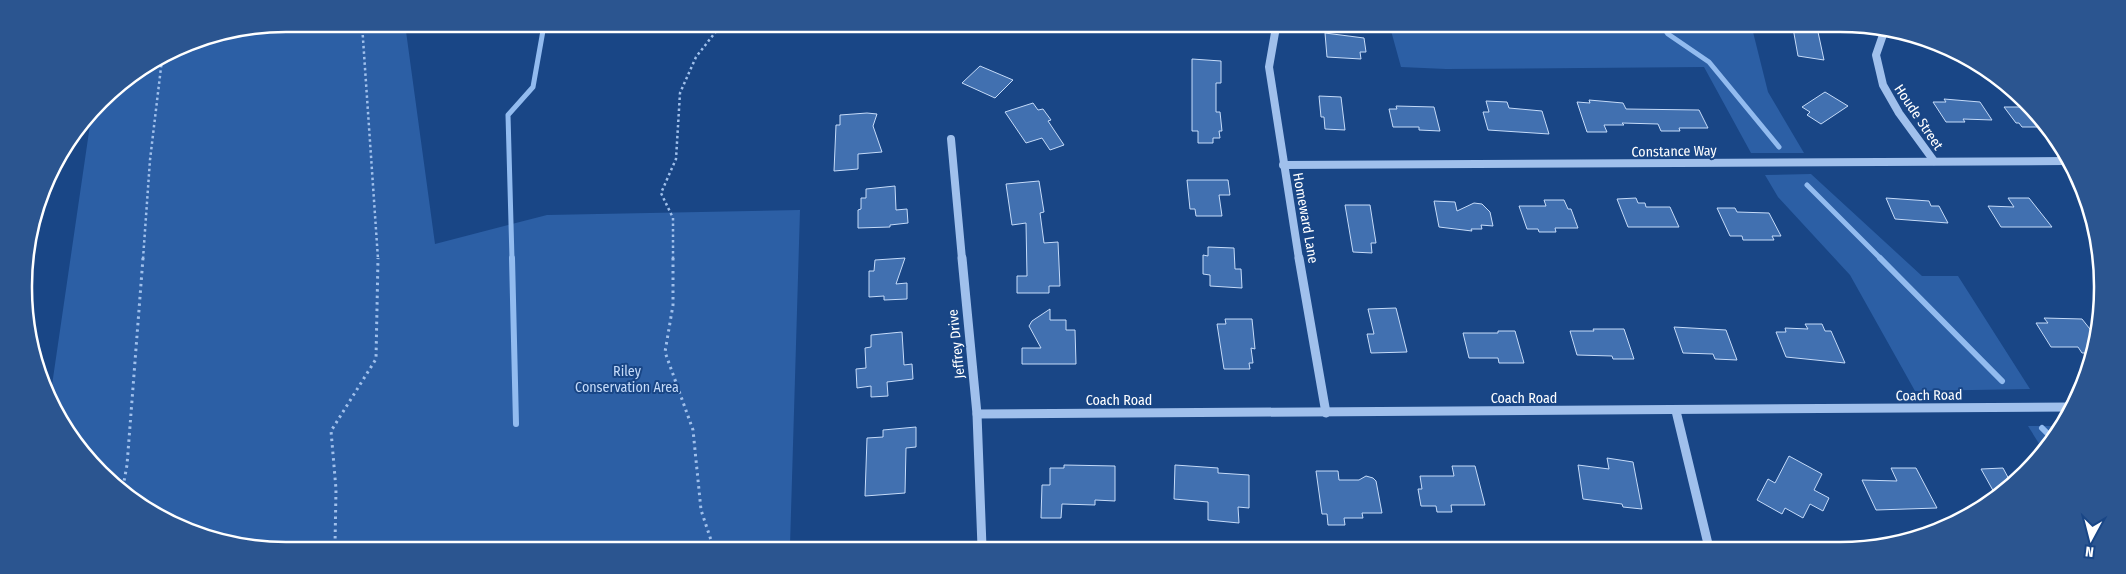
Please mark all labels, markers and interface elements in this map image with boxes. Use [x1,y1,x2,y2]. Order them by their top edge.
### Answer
street label: Houde Street [1890,81,1947,154]
street label: Constance Way [1631,142,1717,161]
street label: Homeward Lane [1289,171,1322,265]
street label: Jeffrey Drive [944,308,969,380]
park label: Riley Conservation Area [575,363,679,396]
street label: Coach Road [1896,386,1962,405]
street label: Coach Road [1491,390,1557,407]
street label: Coach Road [1086,392,1152,409]
north arrow [2066,514,2116,564]
text: N [2084,542,2095,560]

